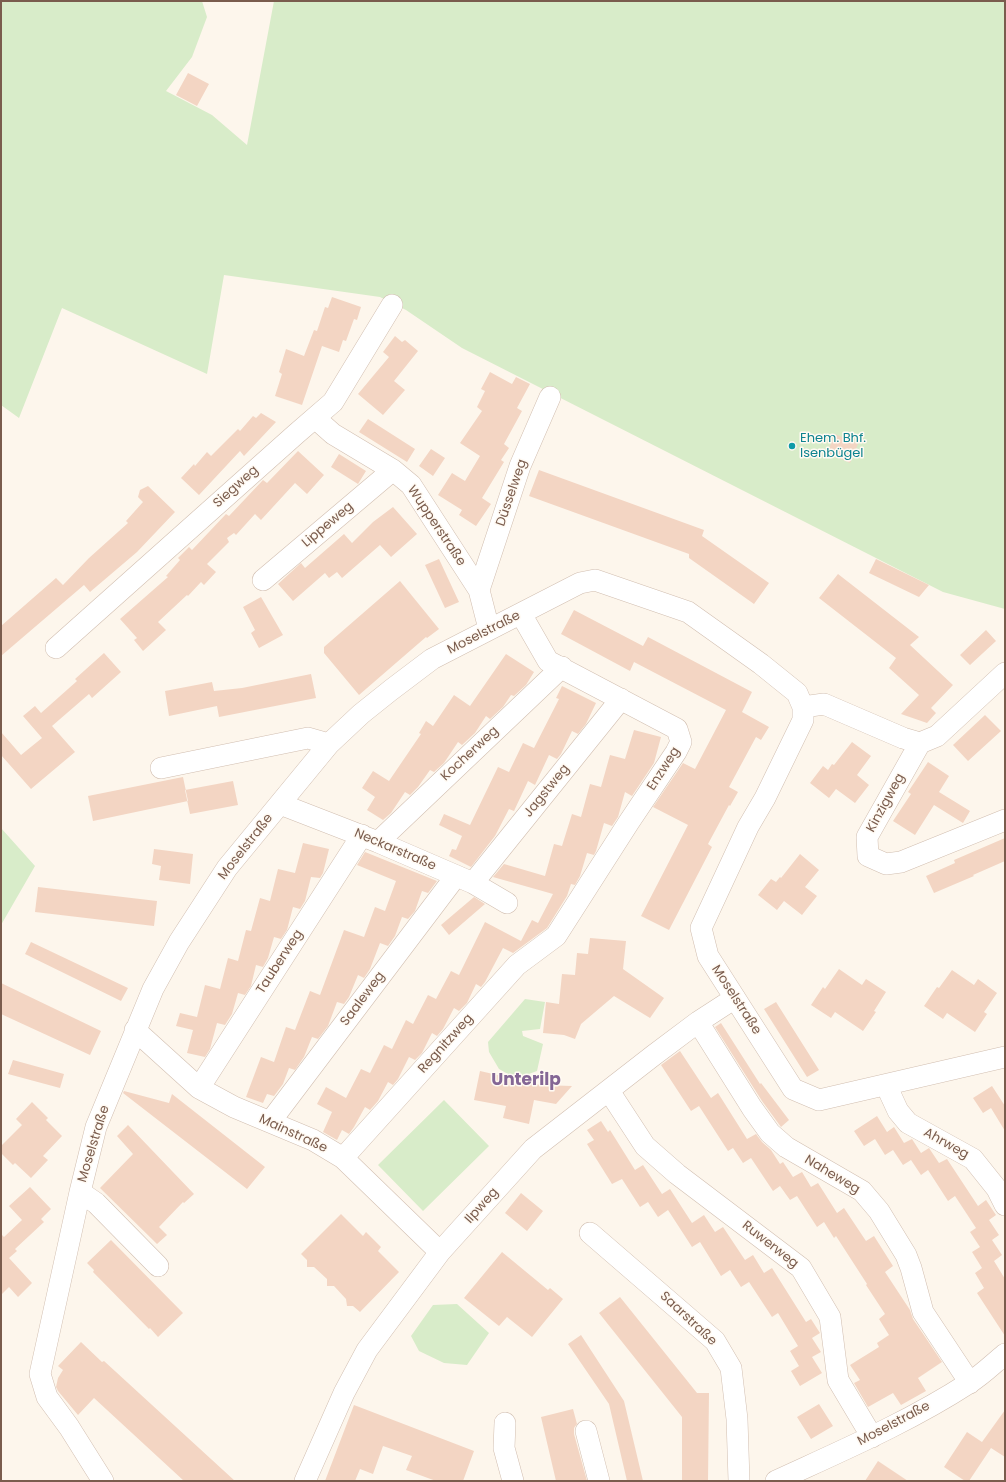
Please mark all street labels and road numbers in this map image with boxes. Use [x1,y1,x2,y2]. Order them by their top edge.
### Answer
street label: Düsselweg [493,457,531,529]
street label: Siegweg [210,463,262,511]
street label: Wupperstraße [403,483,469,569]
street label: Lippeweg [299,499,357,551]
street label: Moselstraße [445,608,523,658]
street label: Kocherweg [438,723,502,785]
street label: Enzweg [644,744,684,794]
street label: Jagstweg [521,761,573,821]
street label: Kinzigweg [863,771,909,835]
street label: Moselstraße [215,811,277,883]
street label: Neckarstraße [352,826,438,874]
street label: Tauberweg [253,927,307,997]
street label: Moselstraße [708,962,764,1038]
street label: Saaleweg [338,969,388,1029]
street label: Regnitzweg [415,1011,477,1077]
street label: Moselstraße [75,1104,113,1184]
street label: Mainstraße [256,1111,330,1157]
street label: Ahrweg [921,1125,971,1163]
street label: Naheweg [801,1152,863,1198]
street label: Ilpweg [462,1185,502,1227]
street label: Ruwerweg [739,1218,801,1272]
street label: Saarstraße [656,1289,720,1349]
street label: Moselstraße [855,1398,933,1450]

